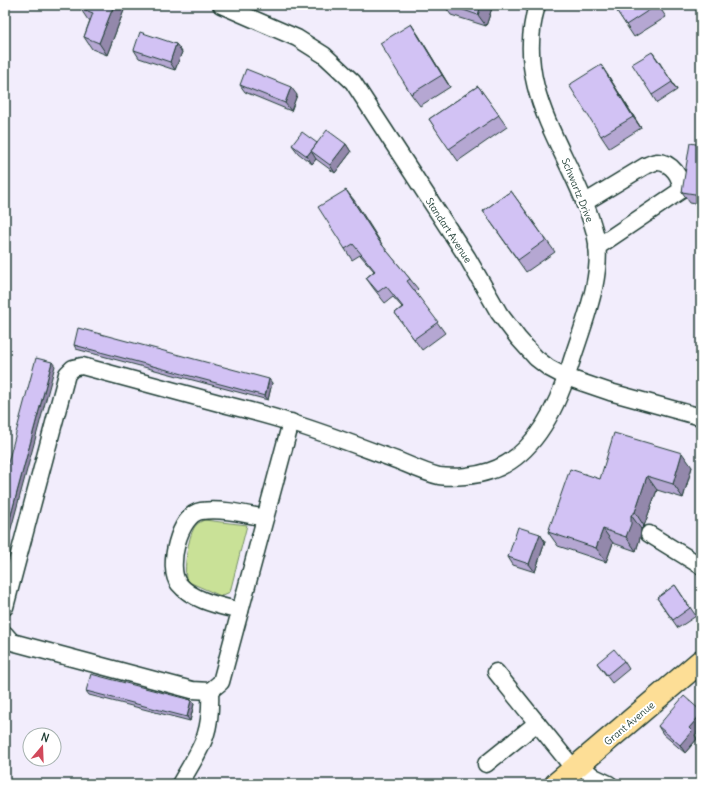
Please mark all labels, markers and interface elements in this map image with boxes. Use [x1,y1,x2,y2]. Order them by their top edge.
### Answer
street label: Schwartz Drive [559,156,596,224]
street label: Standart Avenue [423,195,475,265]
street label: Grant Avenue [601,699,657,748]
north arrow [22,727,62,767]
text: N [39,730,51,745]

